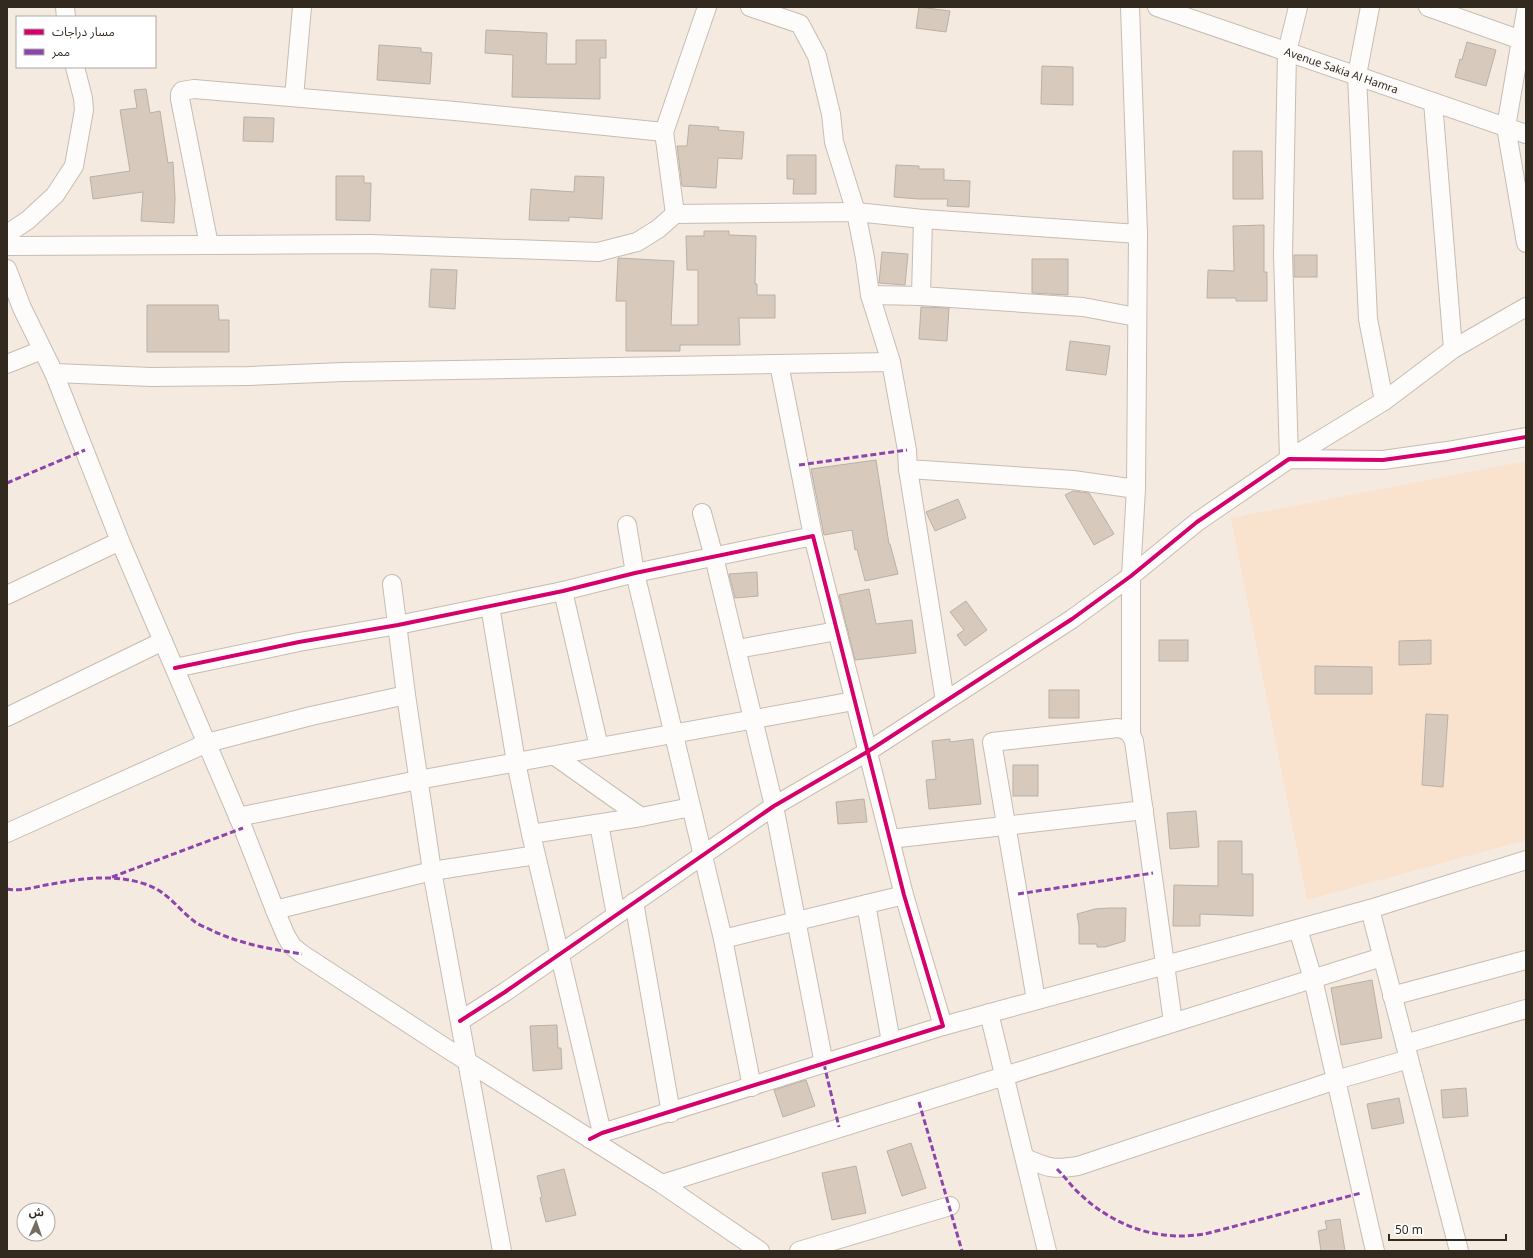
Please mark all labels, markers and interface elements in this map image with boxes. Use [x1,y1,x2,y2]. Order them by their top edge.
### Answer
legend [16,16,156,68]
text: مسار دراجات [52,20,115,45]
text: ممر [51,40,70,65]
street label: Avenue Sakia Al Hamra [1281,41,1401,101]
text: ش [28,1201,44,1224]
north arrow [16,1202,56,1242]
scale bar [1389,1216,1506,1242]
text: 50 m [1395,1218,1423,1243]

